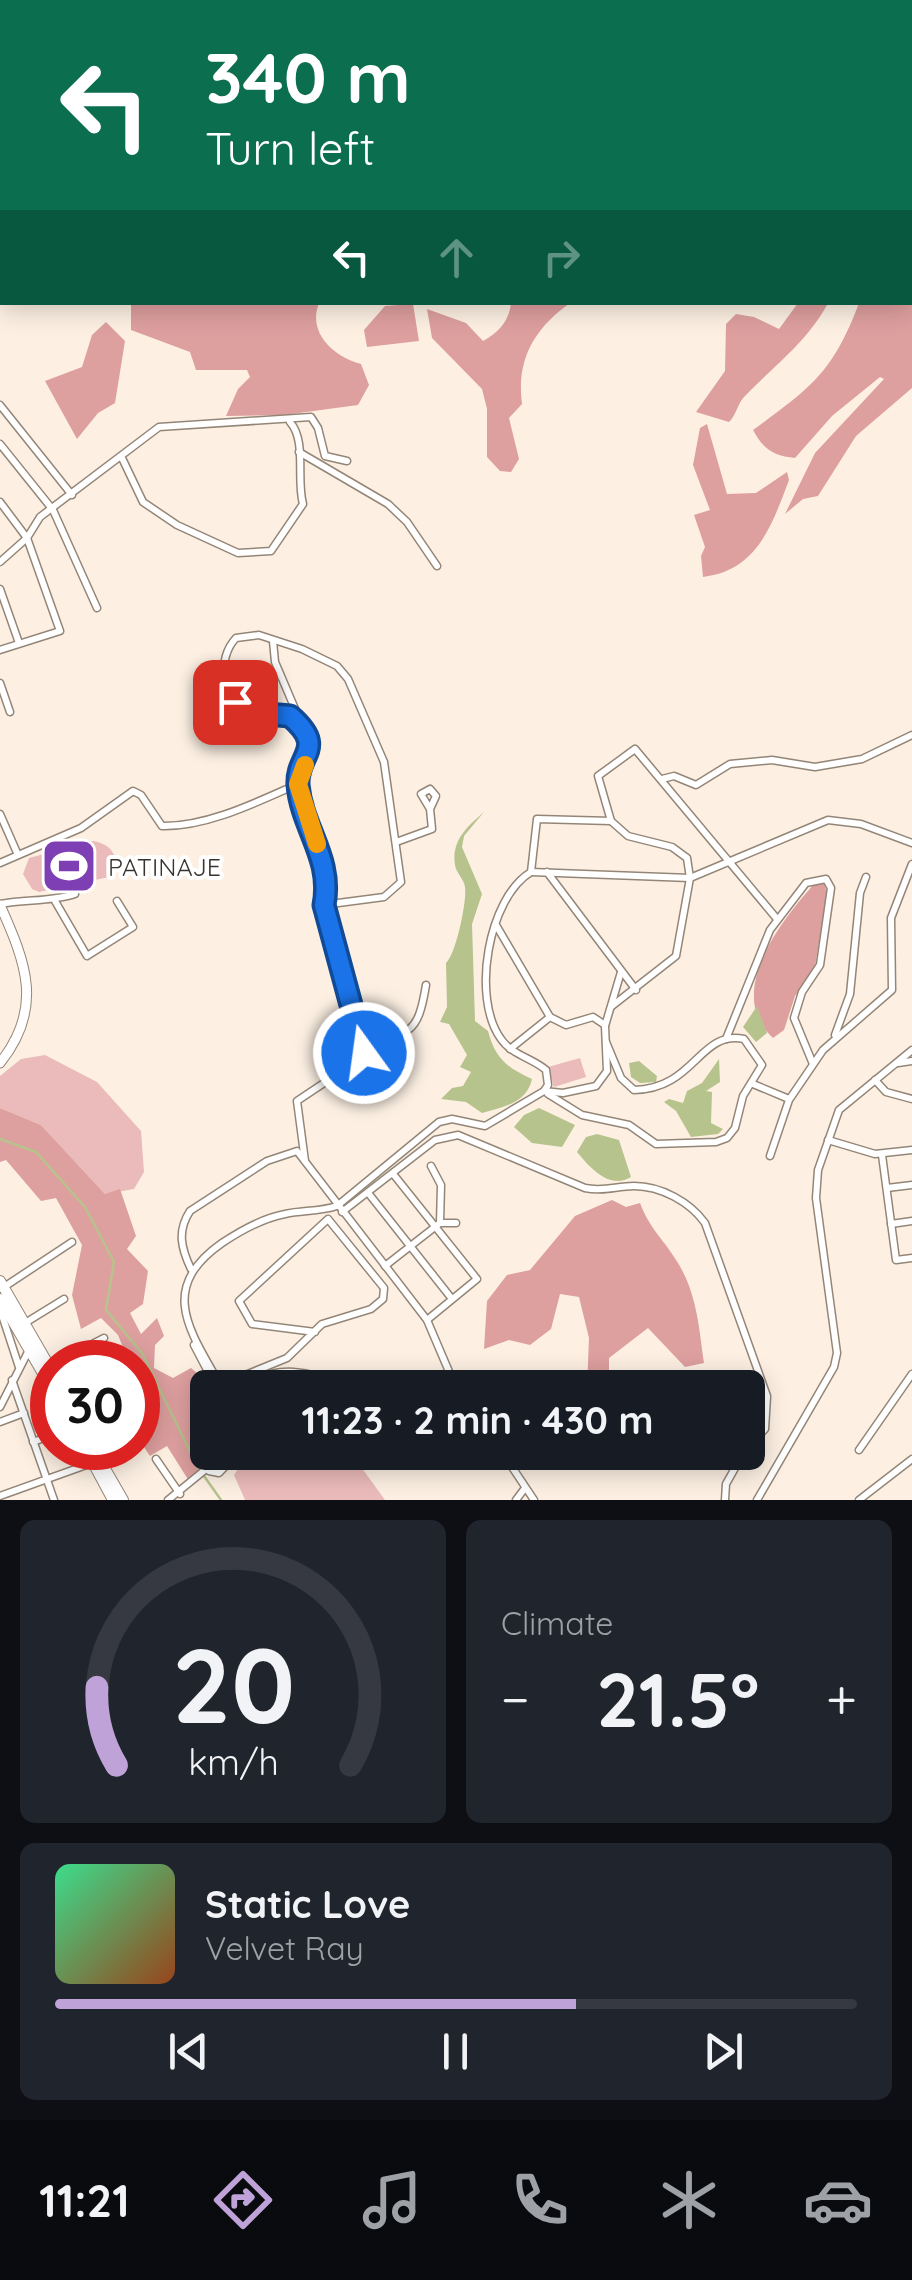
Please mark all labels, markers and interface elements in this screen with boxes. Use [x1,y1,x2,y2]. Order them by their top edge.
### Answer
text: 340 m [205,33,411,121]
icon: left [40,40,170,170]
text: Turn left [205,120,375,176]
icon: left [324,230,379,285]
icon: ahead [429,230,484,285]
icon: right [534,230,589,285]
pin [193,660,278,745]
icon: arrive [208,675,263,730]
sports icon: PATINAJE [39,836,99,896]
place label: PATINAJE [108,851,221,882]
position arrow [312,1001,416,1105]
speed limit sign: 30 [30,1340,160,1470]
text: 11:23 · 2 min · 430 m [301,1396,654,1444]
text: Climate [501,1603,613,1643]
text: 20 [171,1619,295,1749]
text: 21.5° [596,1652,759,1746]
text: − [501,1664,530,1733]
text: + [826,1664,857,1733]
text: km/h [188,1739,278,1784]
text: Static Love [205,1880,410,1928]
text: Velvet Ray [205,1928,364,1968]
icon: previous [161,2024,216,2079]
icon: pause [428,2024,483,2079]
icon: next [696,2024,751,2079]
icon: directions [208,2165,278,2235]
icon: music [357,2165,427,2235]
icon: phone [505,2165,575,2235]
icon: climate [654,2165,724,2235]
icon: car [803,2165,873,2235]
text: 11:21 [39,2172,130,2228]

